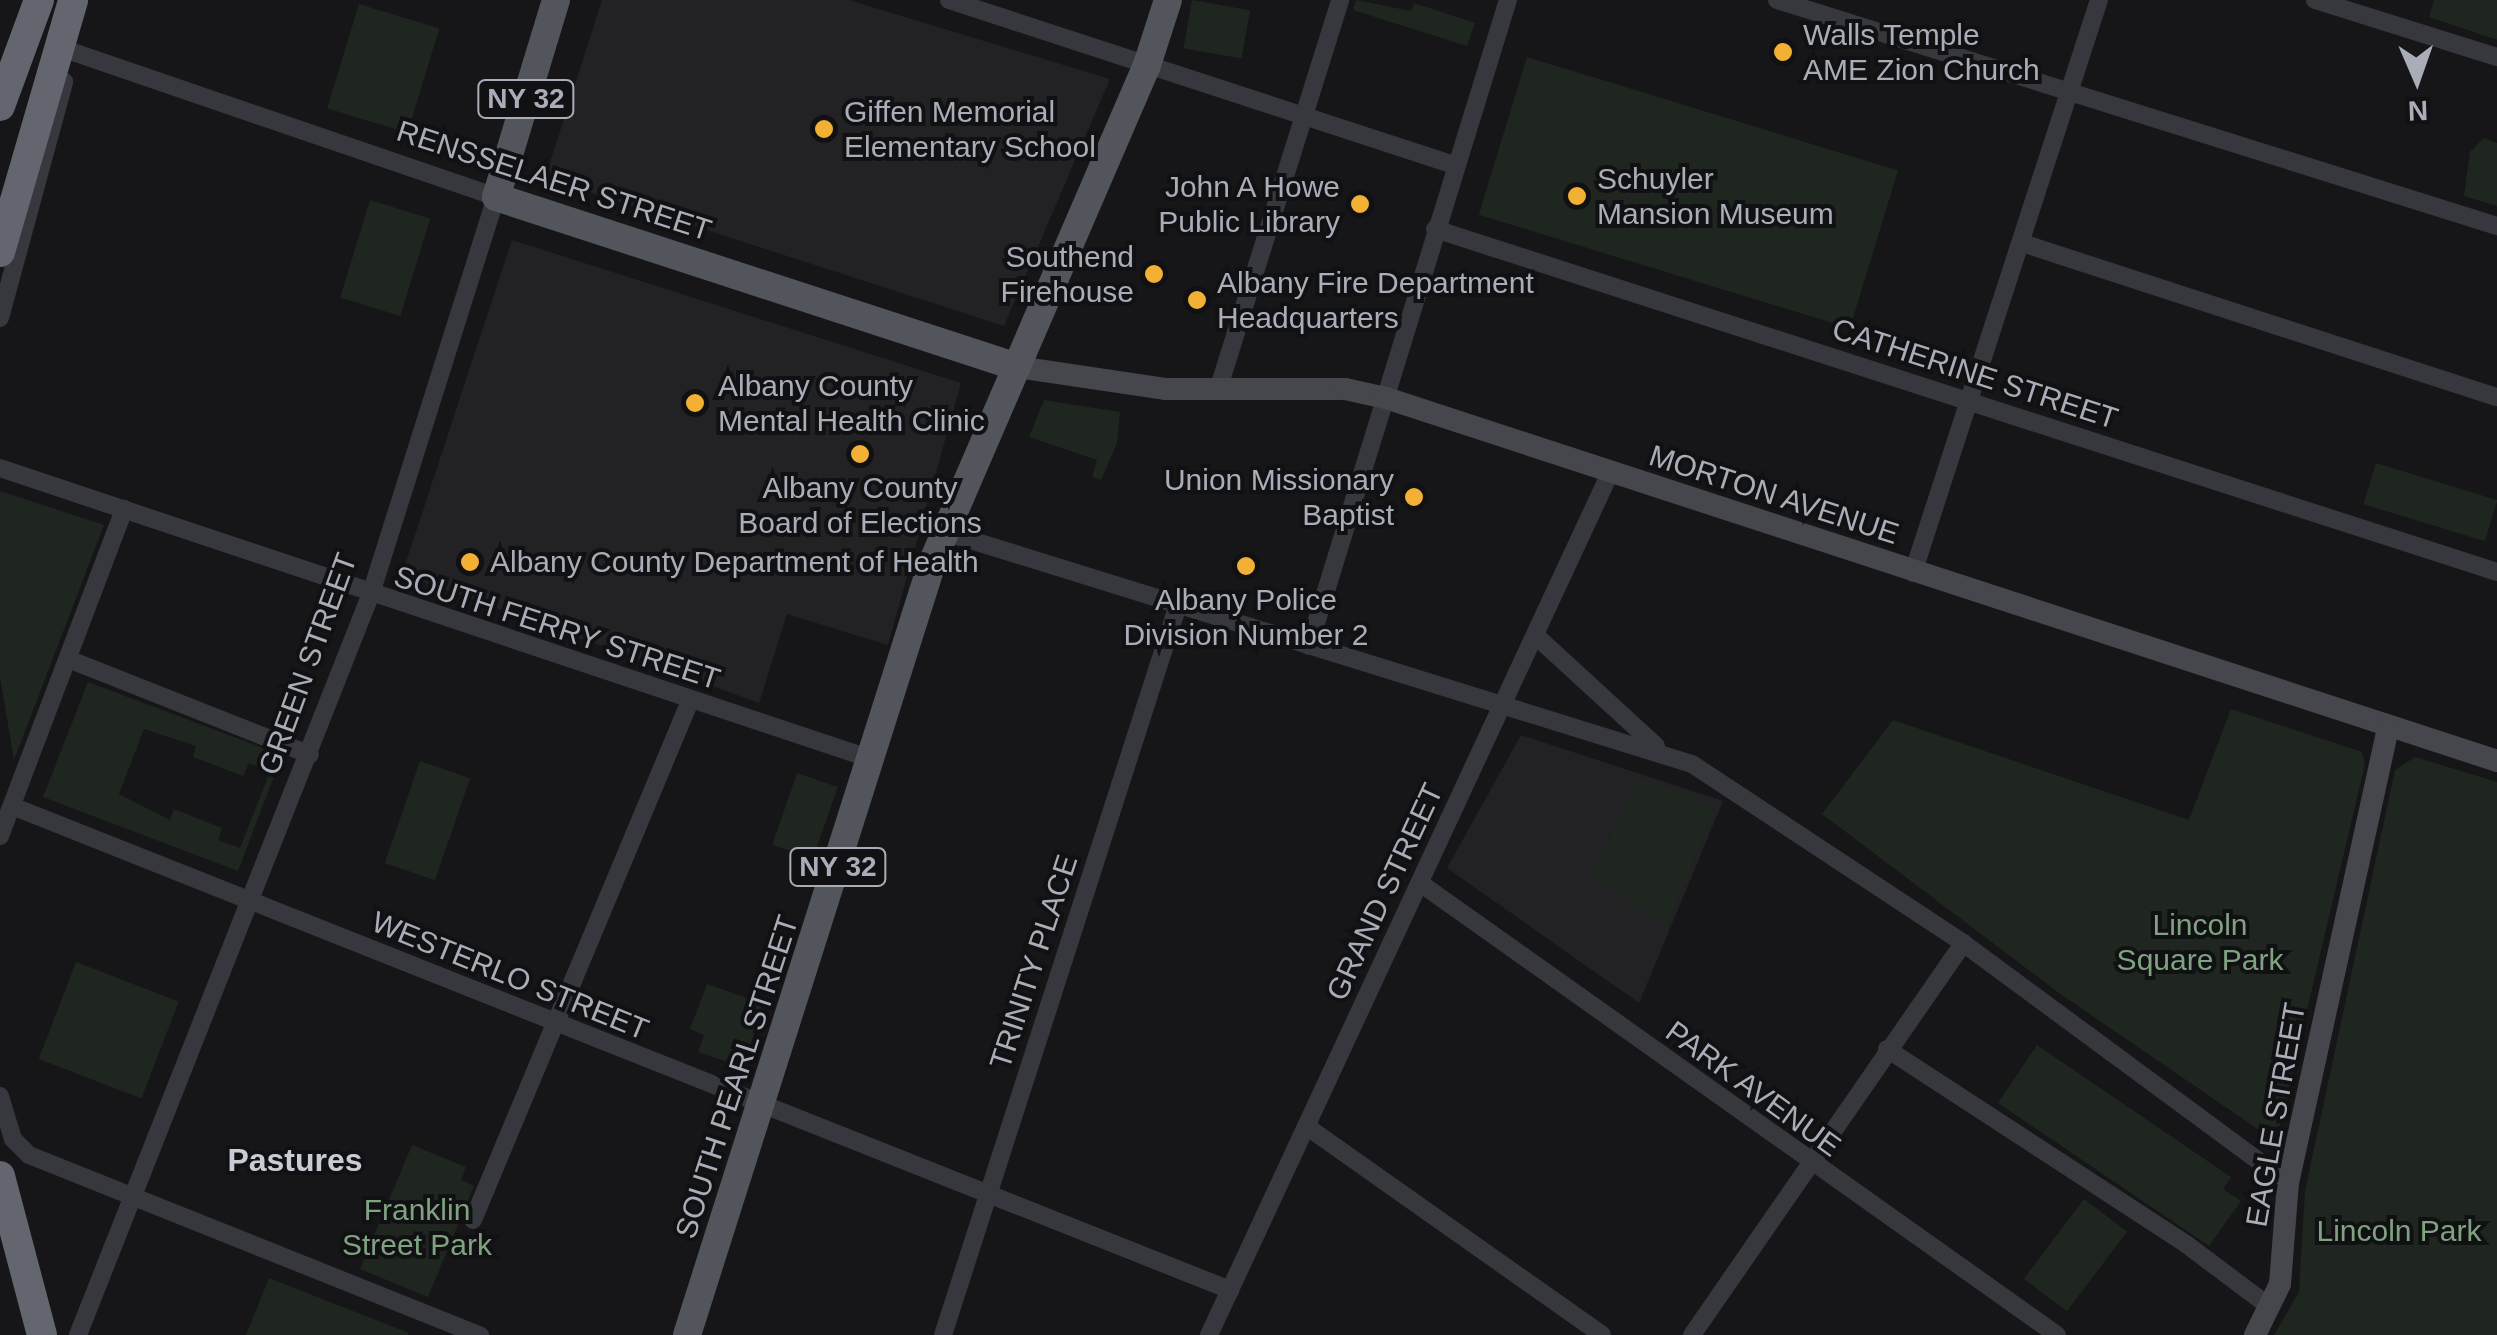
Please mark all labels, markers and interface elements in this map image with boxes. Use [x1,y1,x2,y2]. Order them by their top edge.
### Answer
place label: Walls Temple AME Zion Church [1803,17,2040,88]
north arrow [2367,30,2467,130]
marker: Walls Temple AME Zion Church [1772,41,1794,63]
road number: NY 32 [476,76,576,122]
place label: Giffen Memorial Elementary School [844,94,1096,164]
text: N [2407,95,2429,126]
street label: RENSSELAER STREET [392,113,716,249]
marker: Giffen Memorial Elementary School [813,118,835,140]
place label: Schuyler Mansion Museum [1597,161,1834,232]
place label: John A Howe Public Library [1158,169,1340,240]
marker: Schuyler Mansion Museum [1566,185,1588,207]
marker: John A Howe Public Library [1349,193,1371,215]
place label: Southend Firehouse [1001,239,1134,310]
marker: Southend Firehouse [1143,263,1165,285]
place label: Albany Fire Department Headquarters [1217,265,1534,336]
marker: Albany Fire Department Headquarters [1186,289,1208,311]
street label: CATHERINE STREET [1828,311,2122,437]
place label: Albany County Mental Health Clinic [718,368,985,438]
marker: Albany County Mental Health Clinic [682,390,708,416]
street label: MORTON AVENUE [1644,437,1904,553]
marker: Albany County Board of Elections [849,443,871,465]
place label: Union Missionary Baptist [1164,462,1394,532]
place label: Albany County Board of Elections [738,470,982,540]
marker: Union Missionary Baptist [1403,486,1425,508]
place label: Albany County Department of Health [490,544,979,580]
street label: GREEN STREET [251,548,365,780]
marker: Albany County Department of Health [459,551,481,573]
marker: Albany Police Division Number 2 [1235,555,1257,577]
street label: SOUTH FERRY STREET [389,558,725,698]
place label: Albany Police Division Number 2 [1123,582,1369,652]
street label: GRAND STREET [1319,778,1451,1006]
road number: NY 32 [788,844,888,890]
street label: TRINITY PLACE [982,850,1086,1074]
street label: WESTERLO STREET [366,904,654,1048]
park label: Lincoln Square Park [2117,907,2283,978]
street label: SOUTH PEARL STREET [668,911,806,1243]
street label: EAGLE STREET [2239,1000,2313,1230]
street label: PARK AVENUE [1658,1013,1848,1165]
district label: Pastures [227,1141,363,1179]
park label: Franklin Street Park [342,1192,492,1262]
park label: Lincoln Park [2316,1213,2482,1249]

